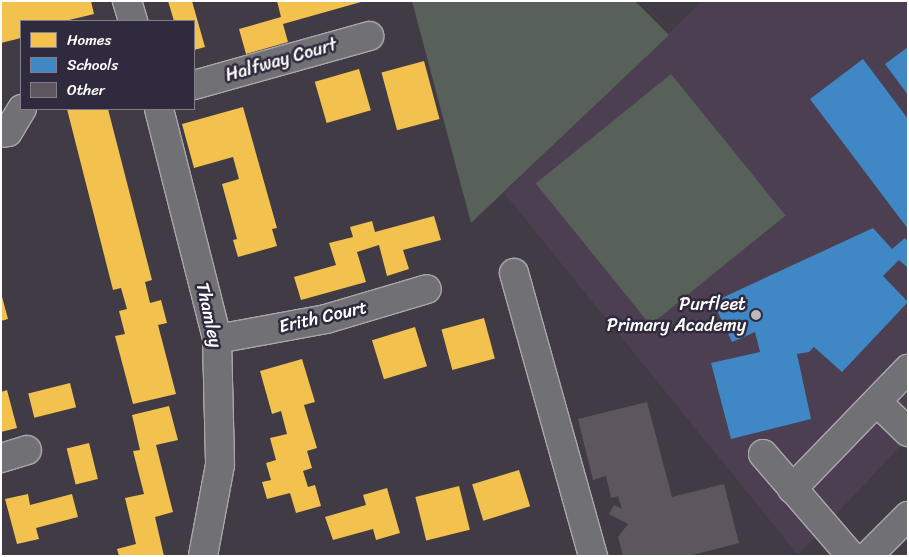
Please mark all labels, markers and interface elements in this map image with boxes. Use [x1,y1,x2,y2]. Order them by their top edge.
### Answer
legend [20,20,195,110]
text: Homes [67,27,111,53]
street label: Halfway Court [223,34,339,86]
text: Schools [67,52,118,78]
text: Other [67,77,105,103]
street label: Thamley [192,280,226,350]
place label: Purfleet Primary Academy [607,294,746,336]
street label: Erith Court [277,296,369,338]
marker: Purfleet Primary Academy [750,309,762,321]

